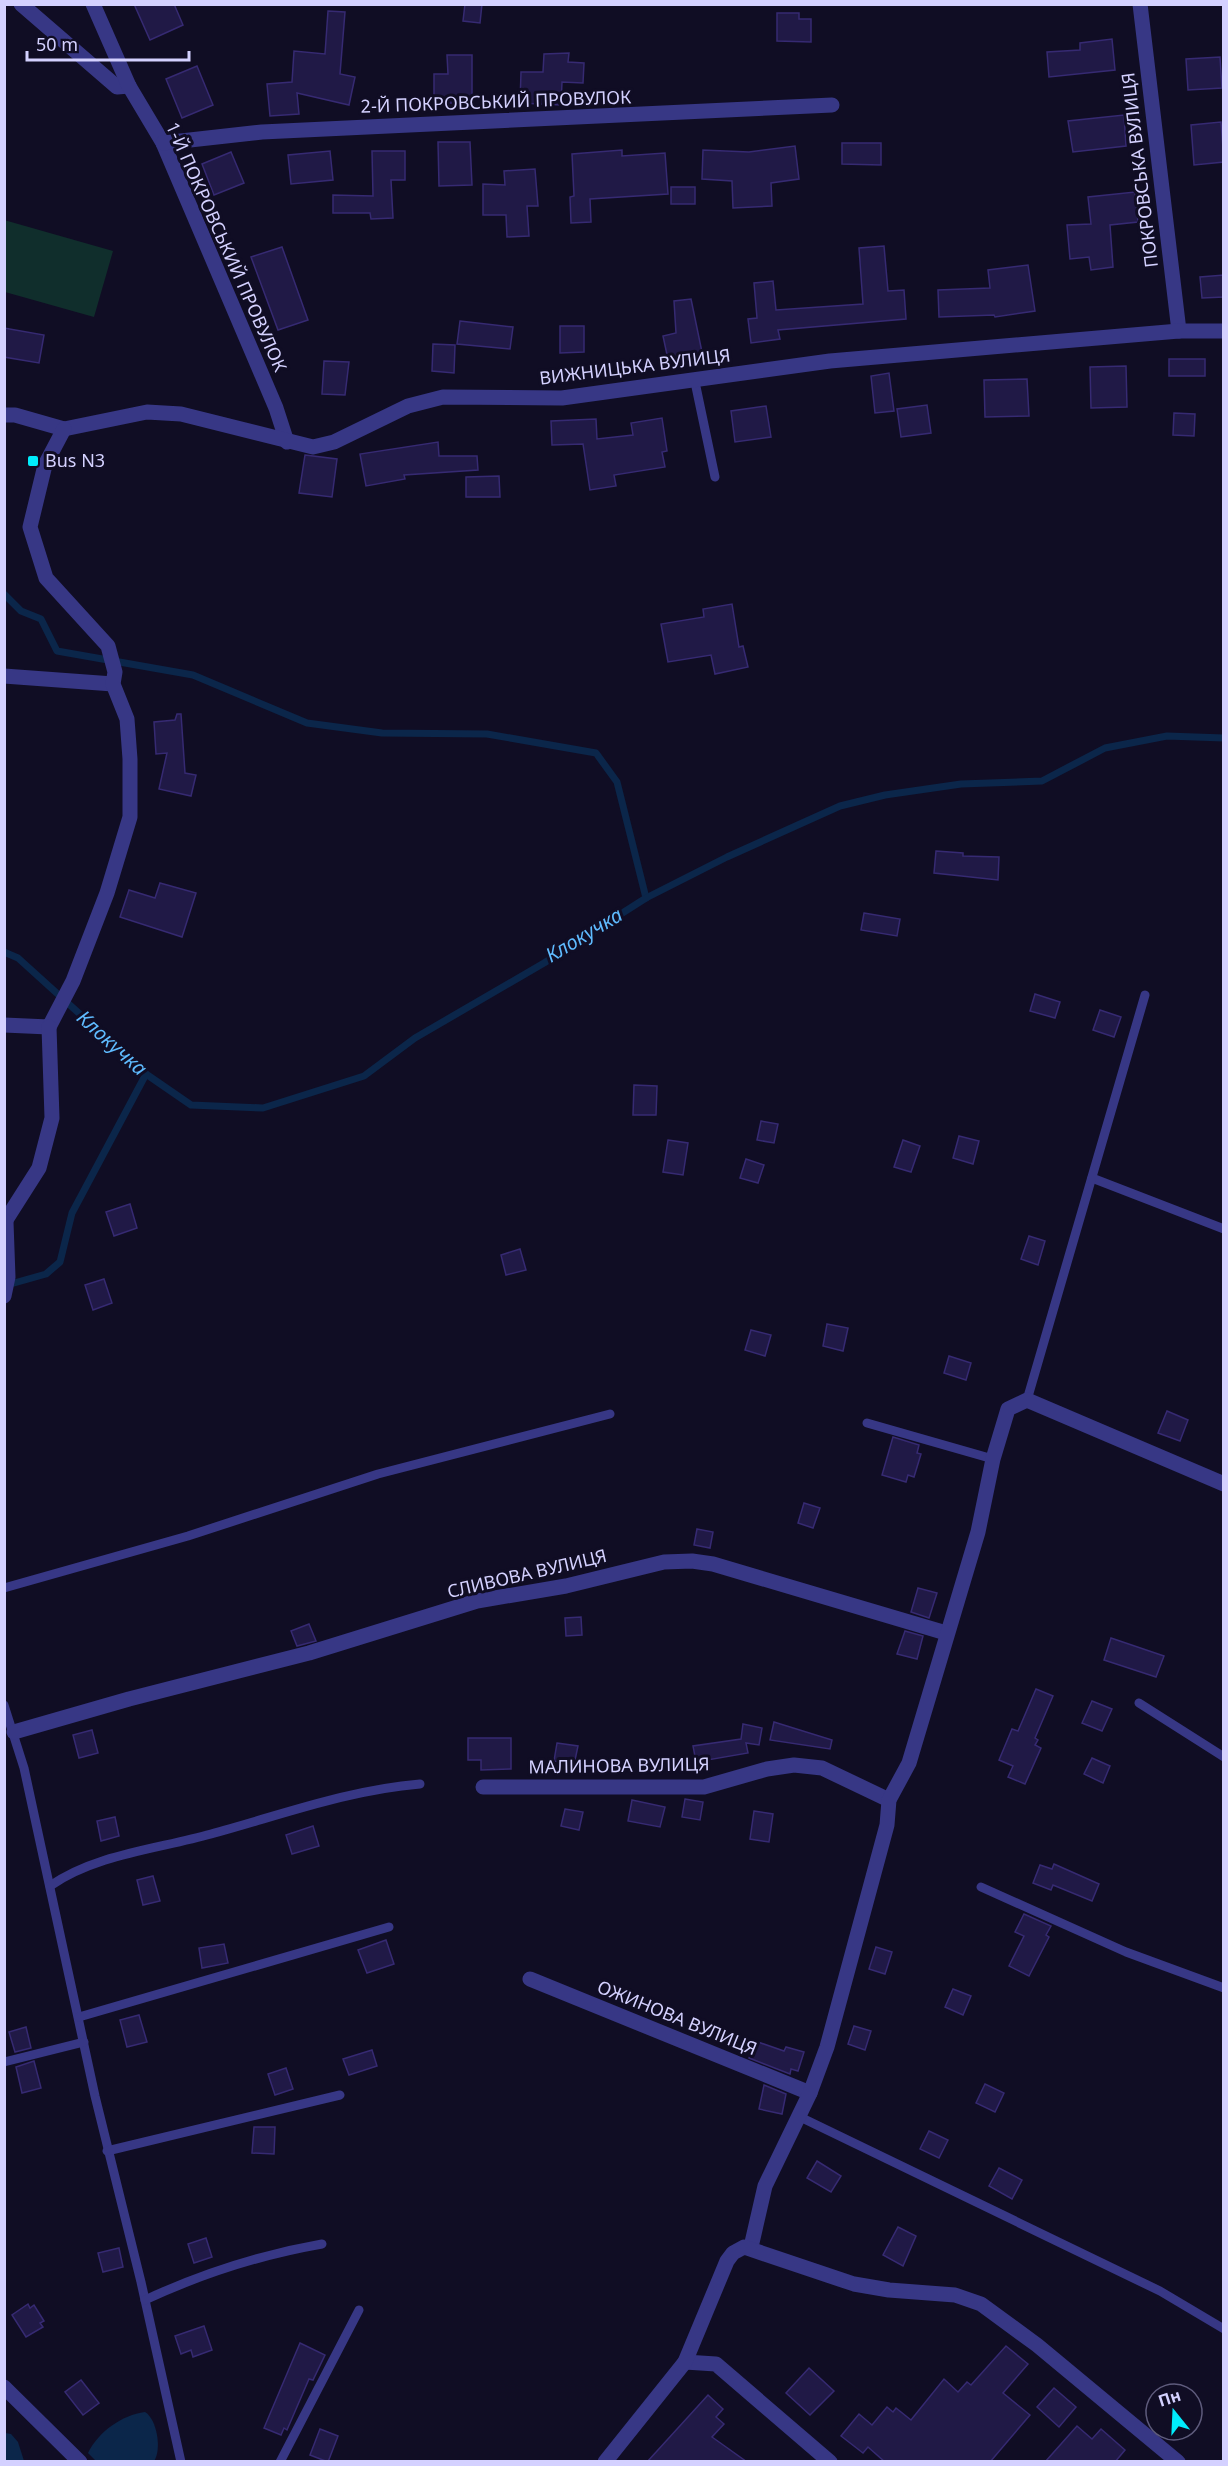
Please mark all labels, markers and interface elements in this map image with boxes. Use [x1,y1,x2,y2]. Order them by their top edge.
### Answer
scale bar [27,24,189,62]
text: 50 m [36,32,78,56]
street label: ПОКРОВСЬКА ВУЛИЦЯ [1115,71,1163,269]
street label: 2-Й ПОКРОВСЬКИЙ ПРОВУЛОК [360,84,632,118]
street label: 1-Й ПОКРОВСЬКИЙ ПРОВУЛОК [161,118,293,376]
street label: ВИЖНИЦЬКА ВУЛИЦЯ [538,342,732,390]
place label: Bus N3 [45,448,105,472]
marker: Bus N3 [26,454,40,468]
water label: Клокучка [540,901,627,968]
water label: Клокучка [71,1004,153,1081]
street label: СЛИВОВА ВУЛИЦЯ [445,1543,609,1603]
street label: МАЛИНОВА ВУЛИЦЯ [528,1751,710,1779]
street label: ОЖИНОВА ВУЛИЦЯ [594,1974,761,2060]
north arrow [1144,2382,1204,2442]
text: Пн [1155,2384,1184,2412]

